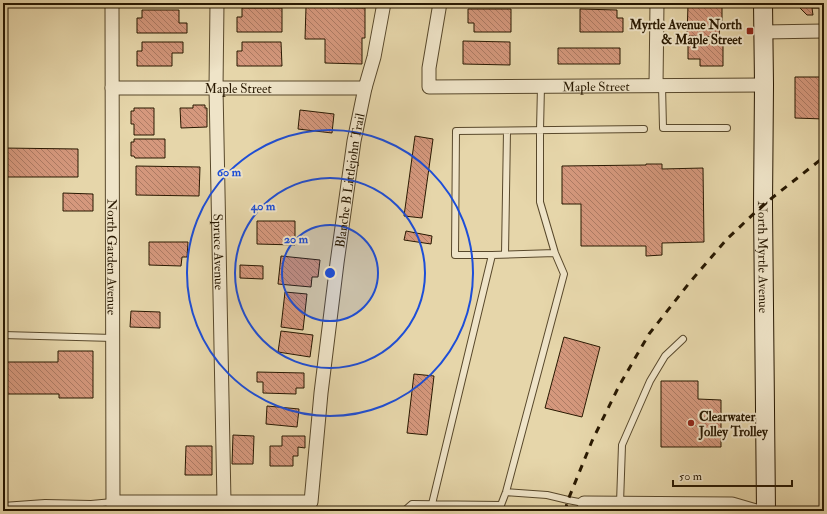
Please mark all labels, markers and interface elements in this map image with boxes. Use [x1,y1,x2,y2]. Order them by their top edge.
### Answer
place label: Myrtle Avenue North & Maple Street [629,17,743,49]
marker: Myrtle Avenue North & Maple Street [745,26,755,36]
street label: Maple Street [562,79,630,96]
street label: Maple Street [204,81,272,98]
street label: Blanche B Littlejohn Trail [332,111,369,249]
text: 60 m [217,165,242,180]
street label: North Garden Avenue [103,199,120,316]
text: 40 m [250,199,276,214]
street label: North Myrtle Avenue [753,201,771,314]
street label: Spruce Avenue [209,214,227,291]
text: 20 m [284,232,309,247]
centre of rings [323,266,337,280]
place label: Clearwater Jolley Trolley [698,409,769,441]
marker: Clearwater Jolley Trolley [686,418,696,428]
scale bar [673,462,792,488]
text: 50 m [679,469,703,484]

